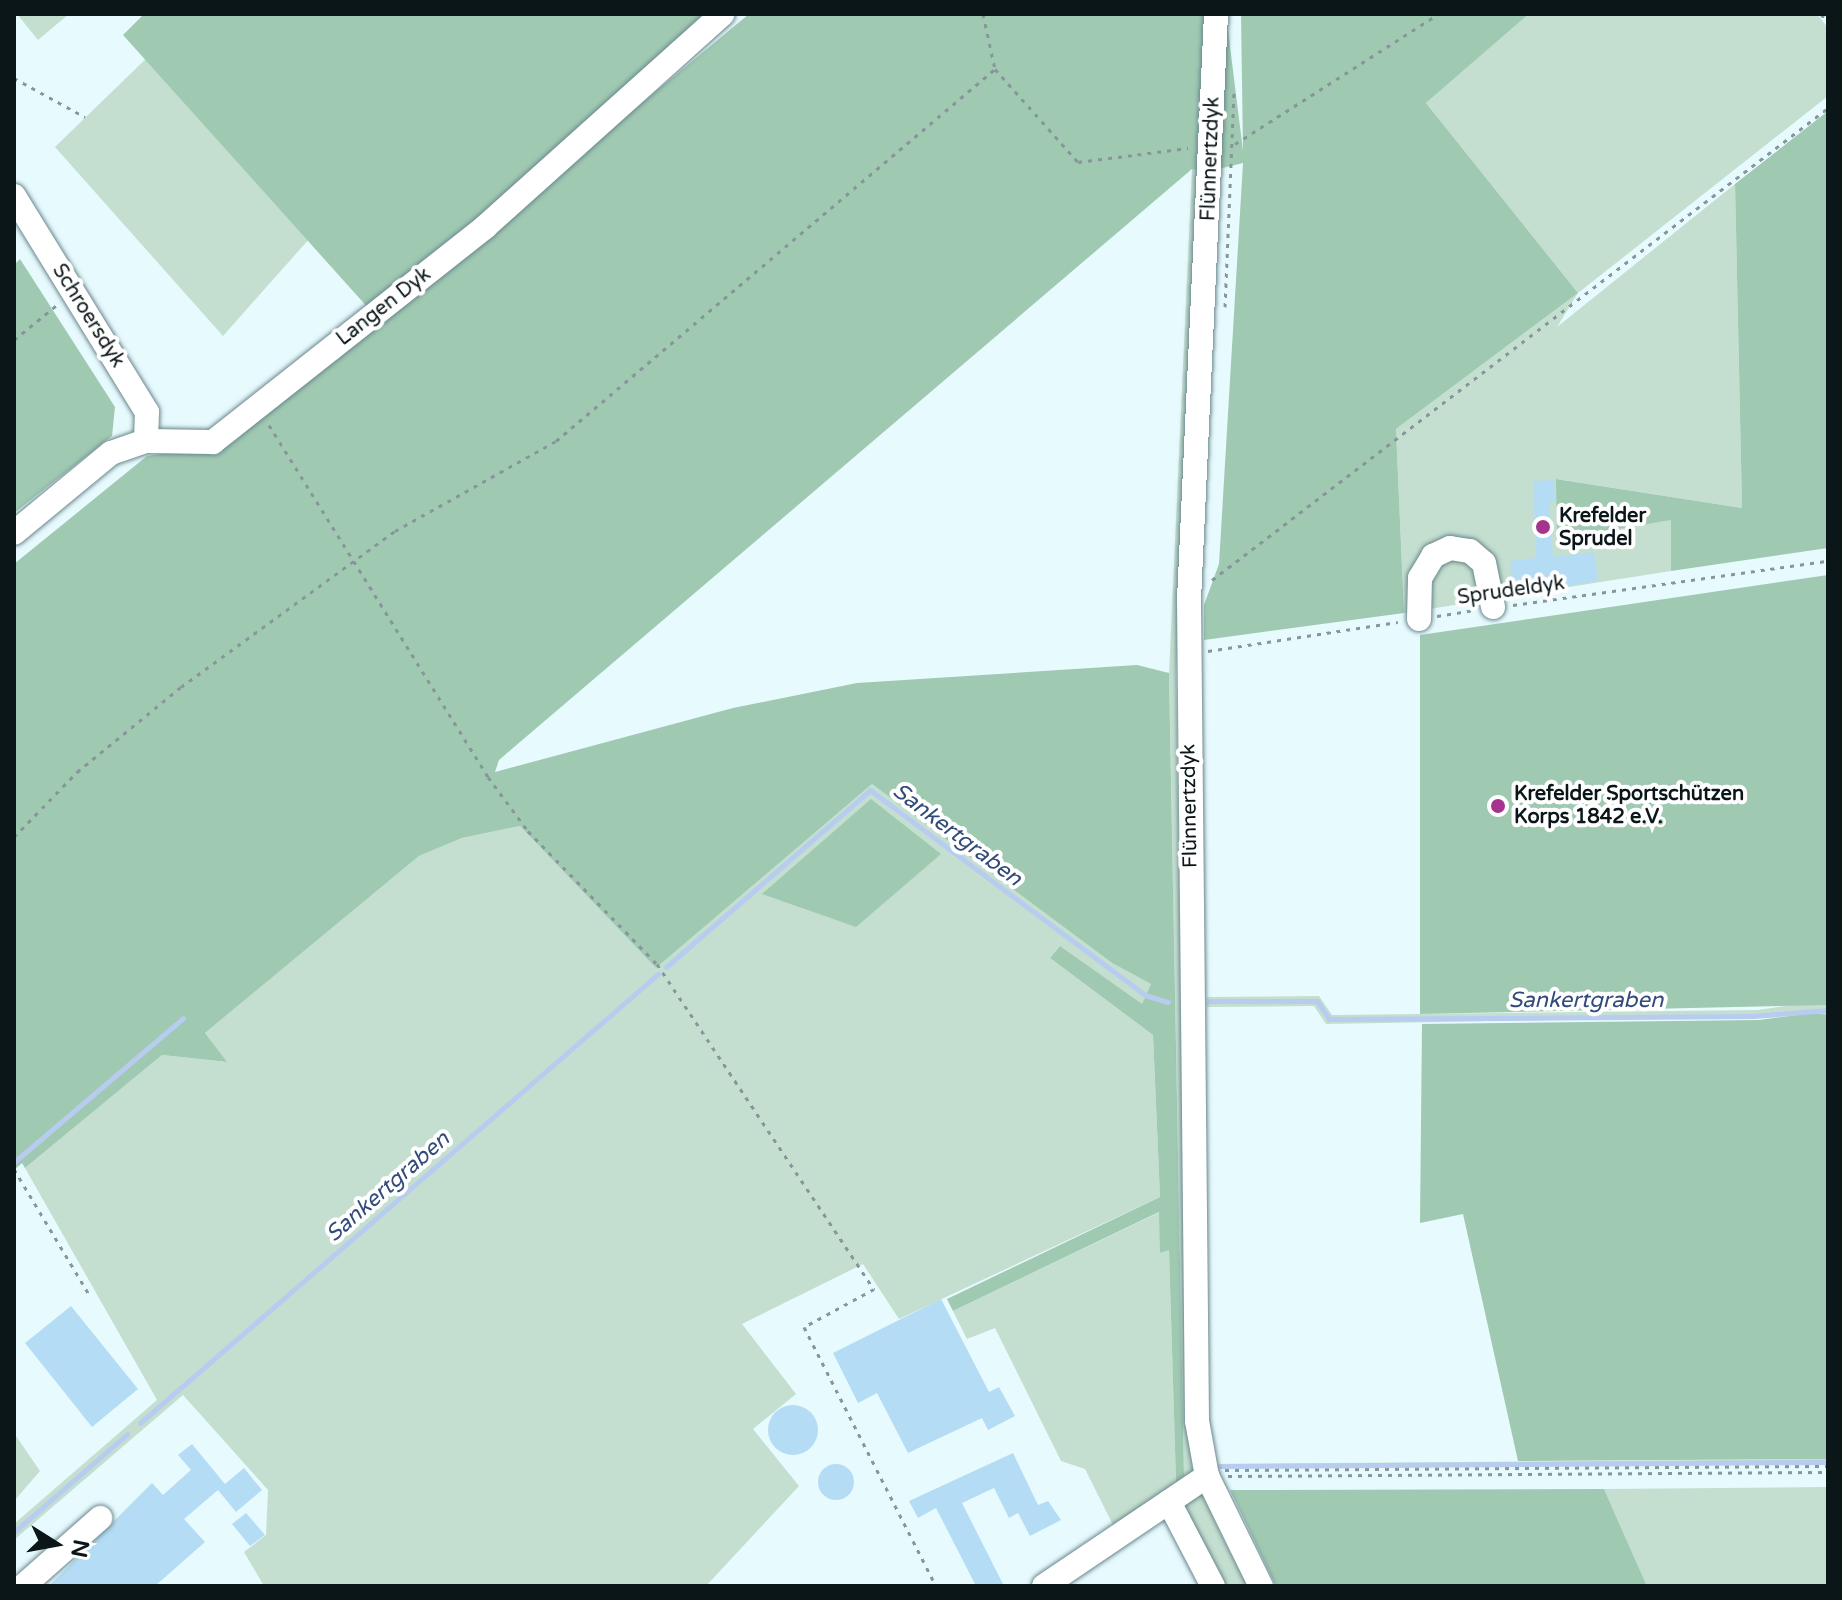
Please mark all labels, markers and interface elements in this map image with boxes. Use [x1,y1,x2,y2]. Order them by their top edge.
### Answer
street label: Flünnertzdyk [1197,96,1225,222]
street label: Schroersdyk [47,260,129,372]
street label: Langen Dyk [332,263,436,351]
place label: Krefelder Sprudel [1559,504,1646,551]
marker: Krefelder Sprudel [1534,518,1552,536]
street label: Sprudeldyk [1456,572,1566,610]
street label: Flünnertzdyk [1177,744,1203,868]
water label: Sankertgraben [887,778,1027,892]
place label: Krefelder Sportschützen Korps 1842 e.V. [1514,782,1744,829]
marker: Krefelder Sportschützen Korps 1842 e.V. [1489,797,1507,815]
water label: Sankertgraben [1509,988,1663,1014]
water label: Sankertgraben [321,1126,455,1248]
north arrow [16,1504,96,1584]
text: N [65,1537,94,1560]

